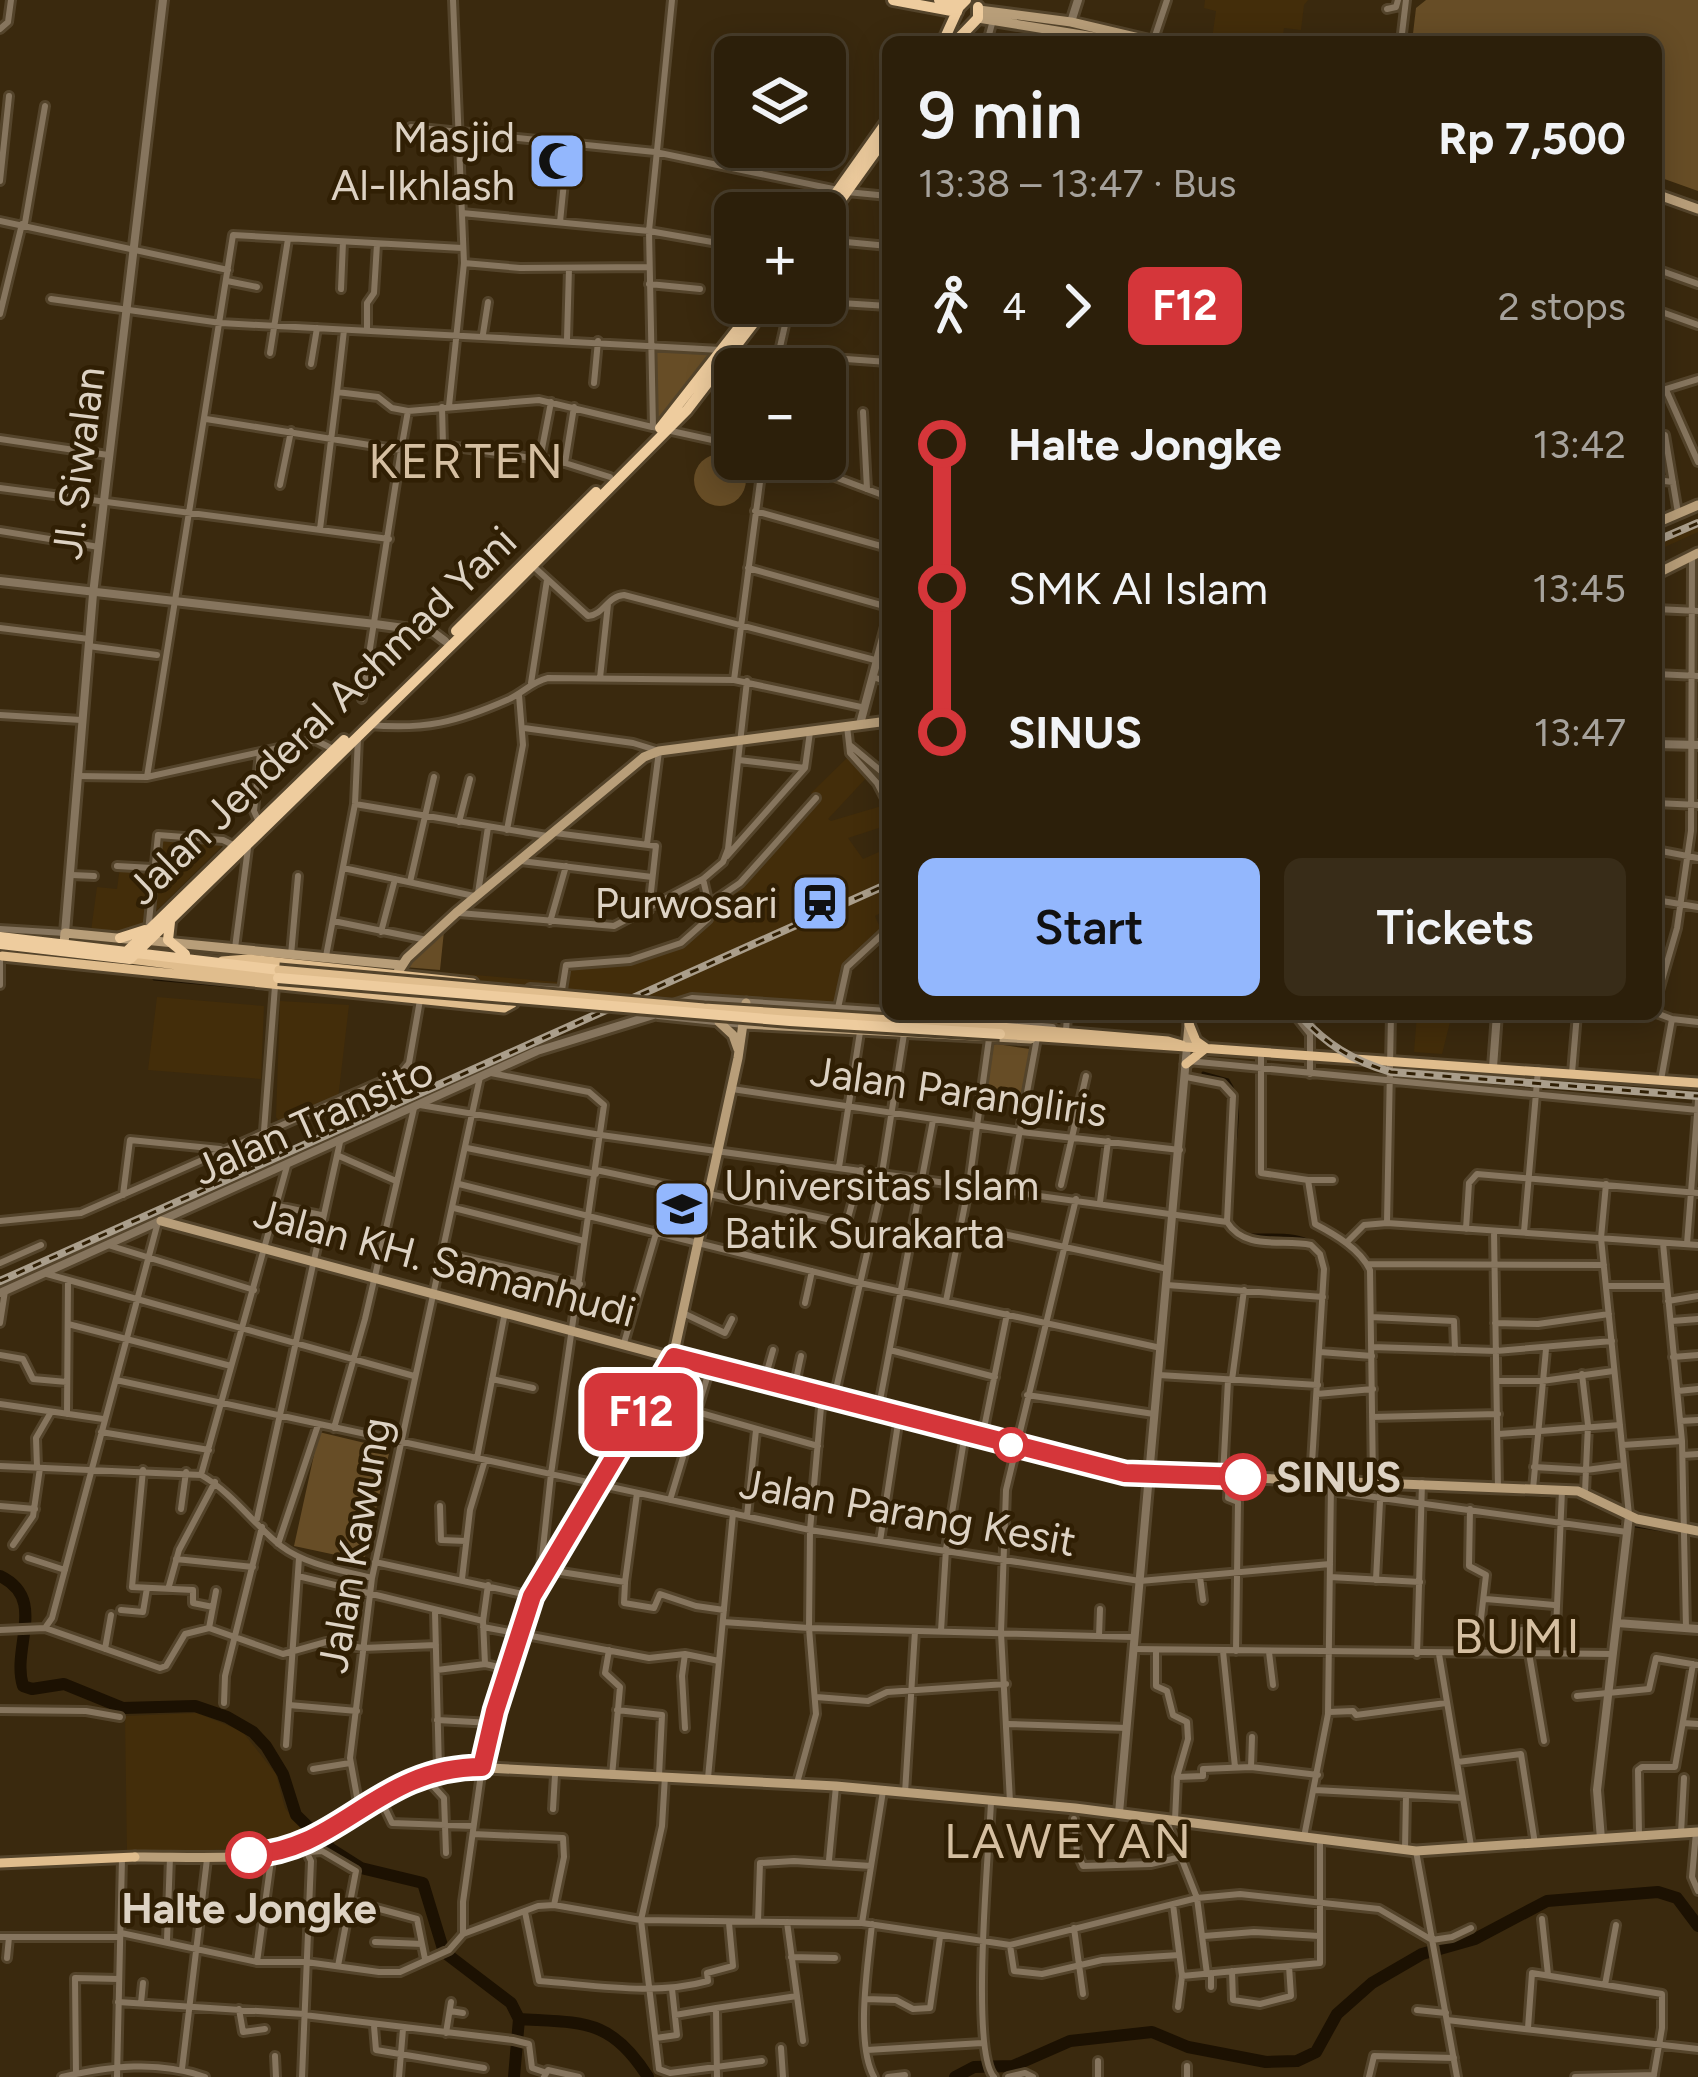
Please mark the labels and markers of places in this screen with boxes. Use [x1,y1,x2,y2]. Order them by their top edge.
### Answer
place label: Masjid Al-Ikhlash [331,112,515,211]
mosque icon: Masjid Al-Ikhlash [526,130,588,192]
station icon: Purwosari [789,872,851,934]
place label: Purwosari [594,878,778,929]
place label: Universitas Islam Batik Surakarta [724,1160,1039,1259]
school or university icon: Universitas Islam Batik Surakarta [651,1178,713,1240]
unlabelled marker [995,1429,1027,1461]
place label: SINUS [1276,1452,1401,1503]
marker: SINUS [1221,1455,1265,1499]
marker: Halte Jongke [227,1833,271,1877]
place label: Halte Jongke [121,1883,377,1934]

